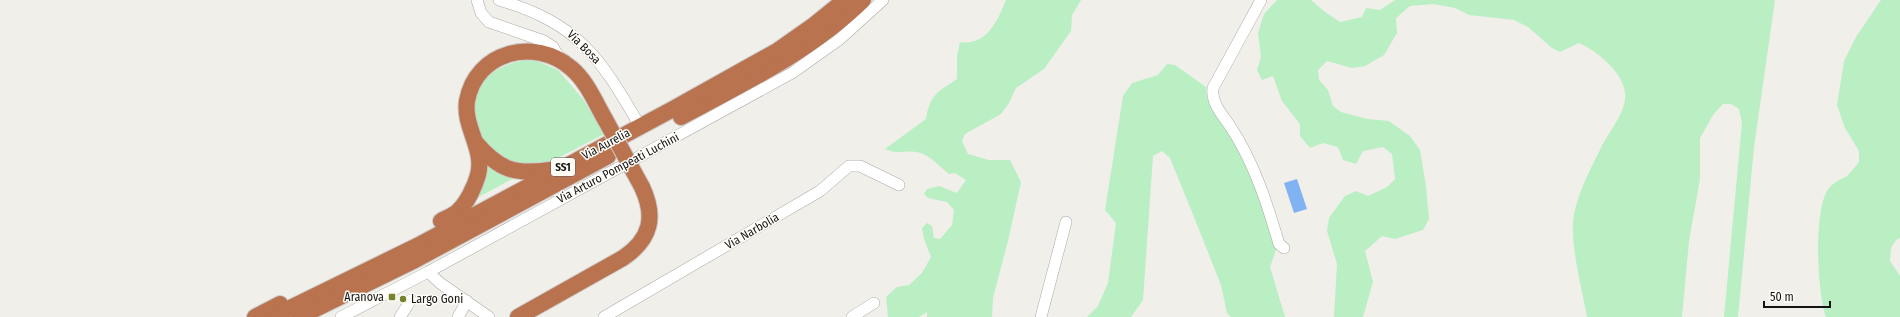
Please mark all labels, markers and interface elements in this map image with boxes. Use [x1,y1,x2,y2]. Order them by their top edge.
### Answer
street label: Via Bosa [564,27,604,67]
street label: Via Aurelia [580,125,632,162]
street label: Via Arturo Pompeati Luchini [555,130,681,206]
road number: SS1 [551,158,575,176]
street label: Via Narbolia [723,210,782,252]
scale bar [1764,283,1830,309]
place label: Aranova [344,290,384,304]
text: 50 m [1770,290,1794,304]
marker: Aranova [387,292,397,302]
place label: Largo Goni [411,292,463,306]
marker: Largo Goni [398,294,408,304]

